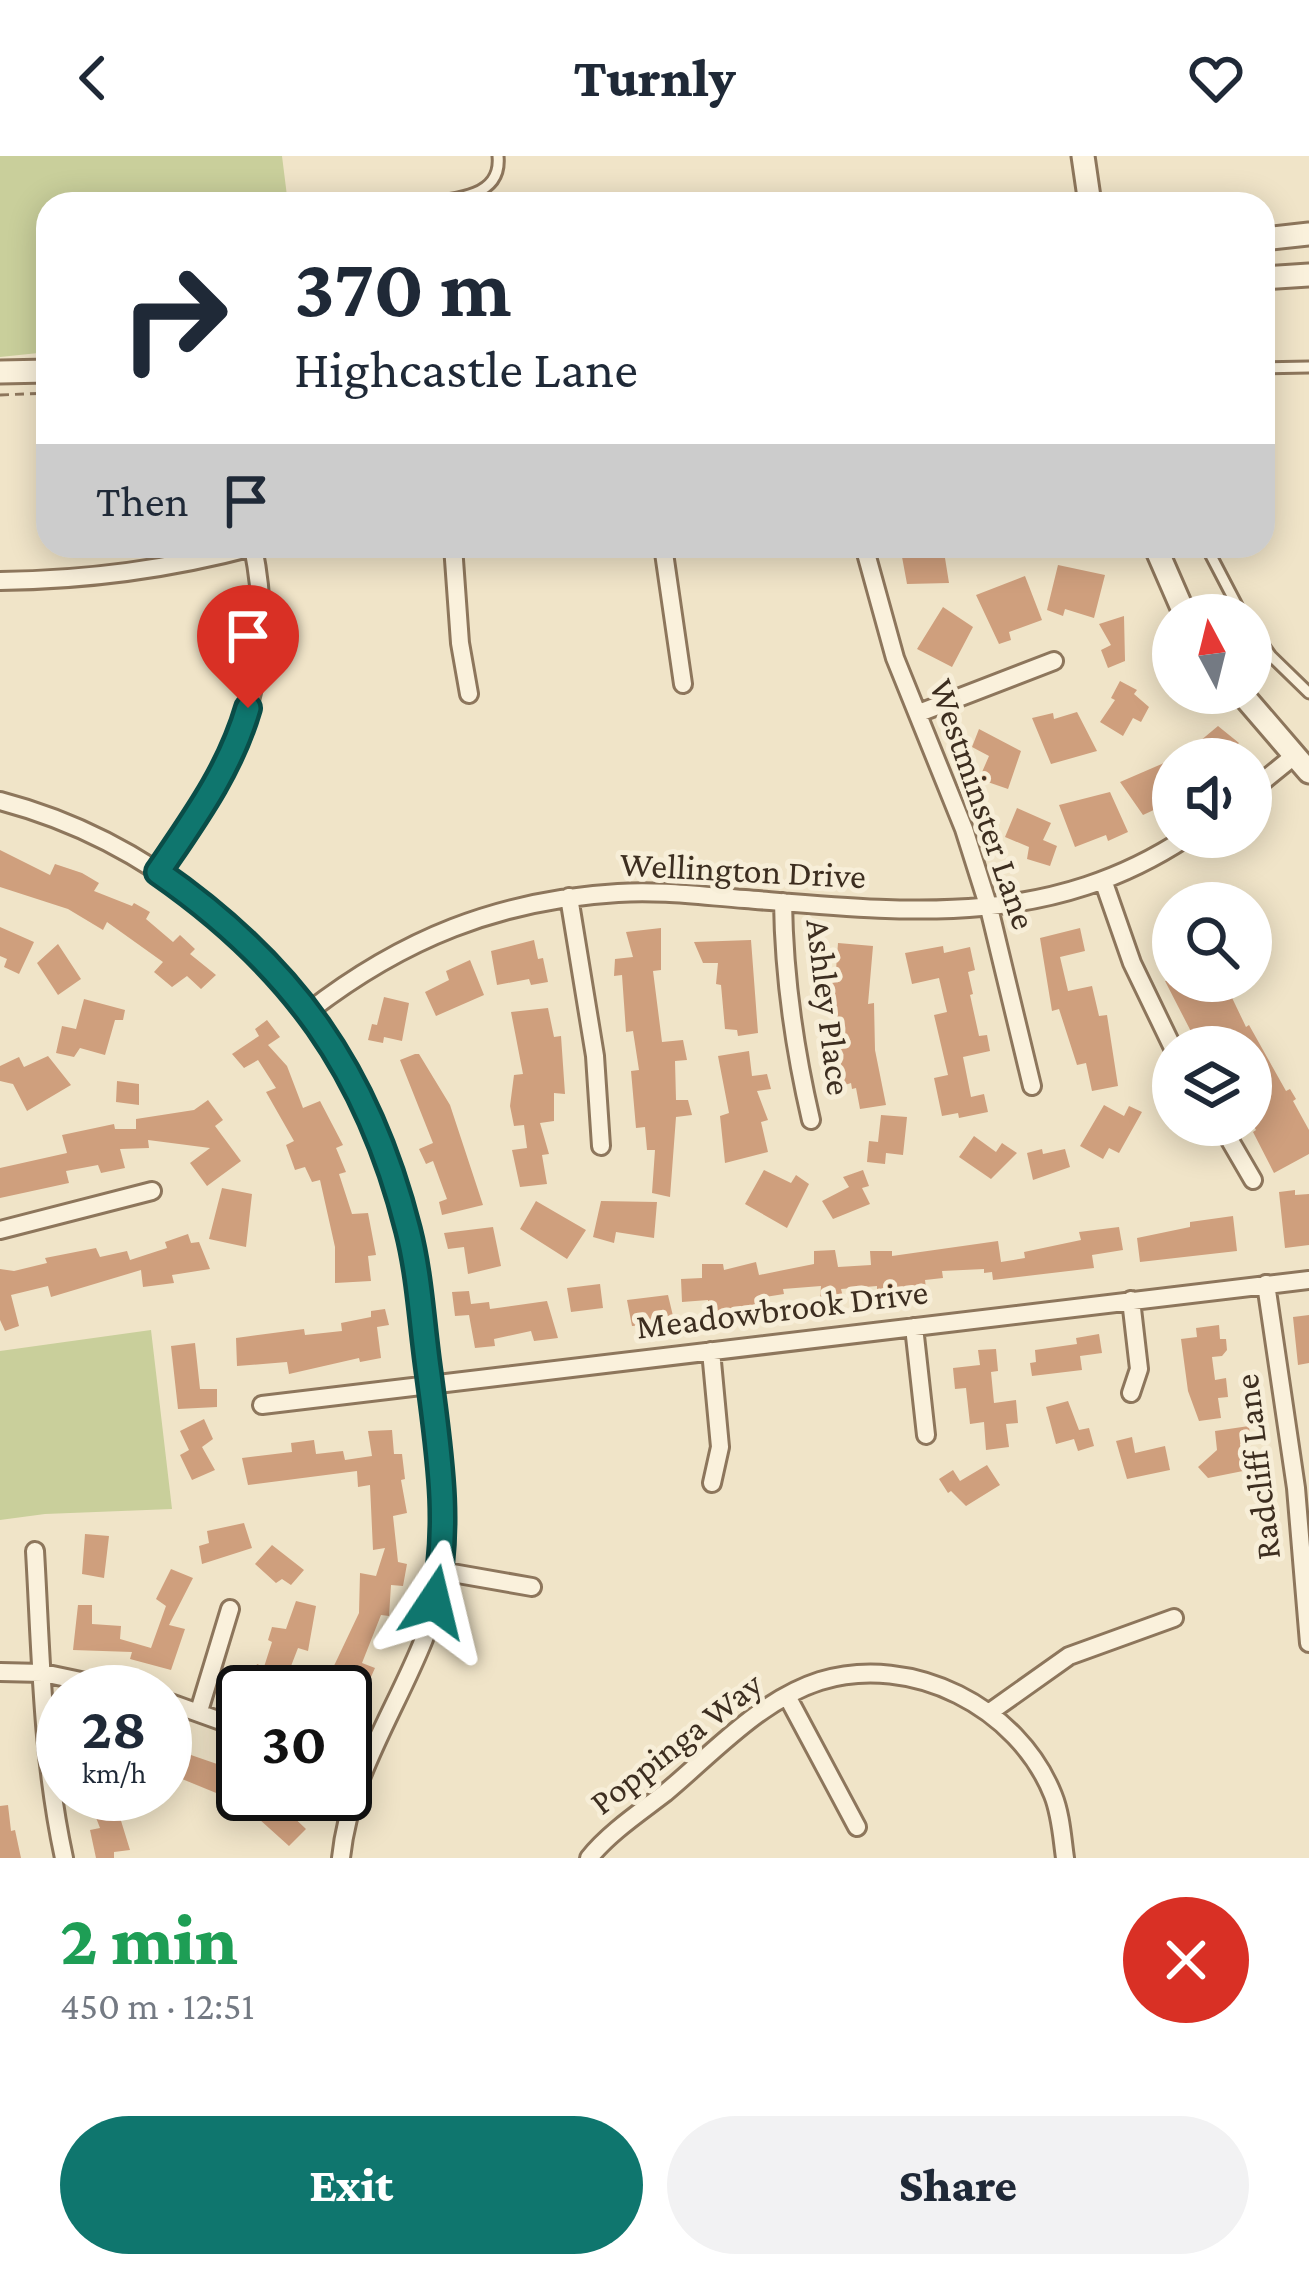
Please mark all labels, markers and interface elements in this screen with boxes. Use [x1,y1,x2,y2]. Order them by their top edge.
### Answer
icon: back [60,45,126,111]
icon: heart [1183,45,1249,111]
text: Turnly [573,48,736,108]
icon: right [96,240,252,396]
text: 370 m [294,241,512,334]
text: Highcastle Lane [294,339,638,399]
icon: arrive [213,468,279,534]
text: Then [96,476,189,526]
pin [197,585,299,708]
north arrow [1152,594,1272,714]
map controls [1152,594,1272,1146]
icon: arrive [215,603,281,669]
street label: Westminster Lane [921,674,1045,934]
button: sound [1152,738,1272,858]
street label: Wellington Drive [619,844,867,896]
button: search [1152,882,1272,1002]
street label: Ashley Place [798,917,860,1097]
button: layers [1152,1026,1272,1146]
street label: Meadowbrook Drive [634,1271,930,1347]
street label: Radcliff Lane [1226,1372,1288,1562]
position arrow [371,1539,497,1665]
street label: Poppinga Way [582,1663,770,1822]
speed limit sign: 30 [216,1665,372,1821]
text: 28 [81,1694,147,1761]
text: km/h [82,1756,146,1789]
button: close [1123,1897,1249,2023]
text: 2 min [60,1899,238,1979]
text: 450 m · 12:51 [60,1984,254,2027]
button: Exit [60,2116,643,2254]
button: Share [667,2116,1249,2254]

